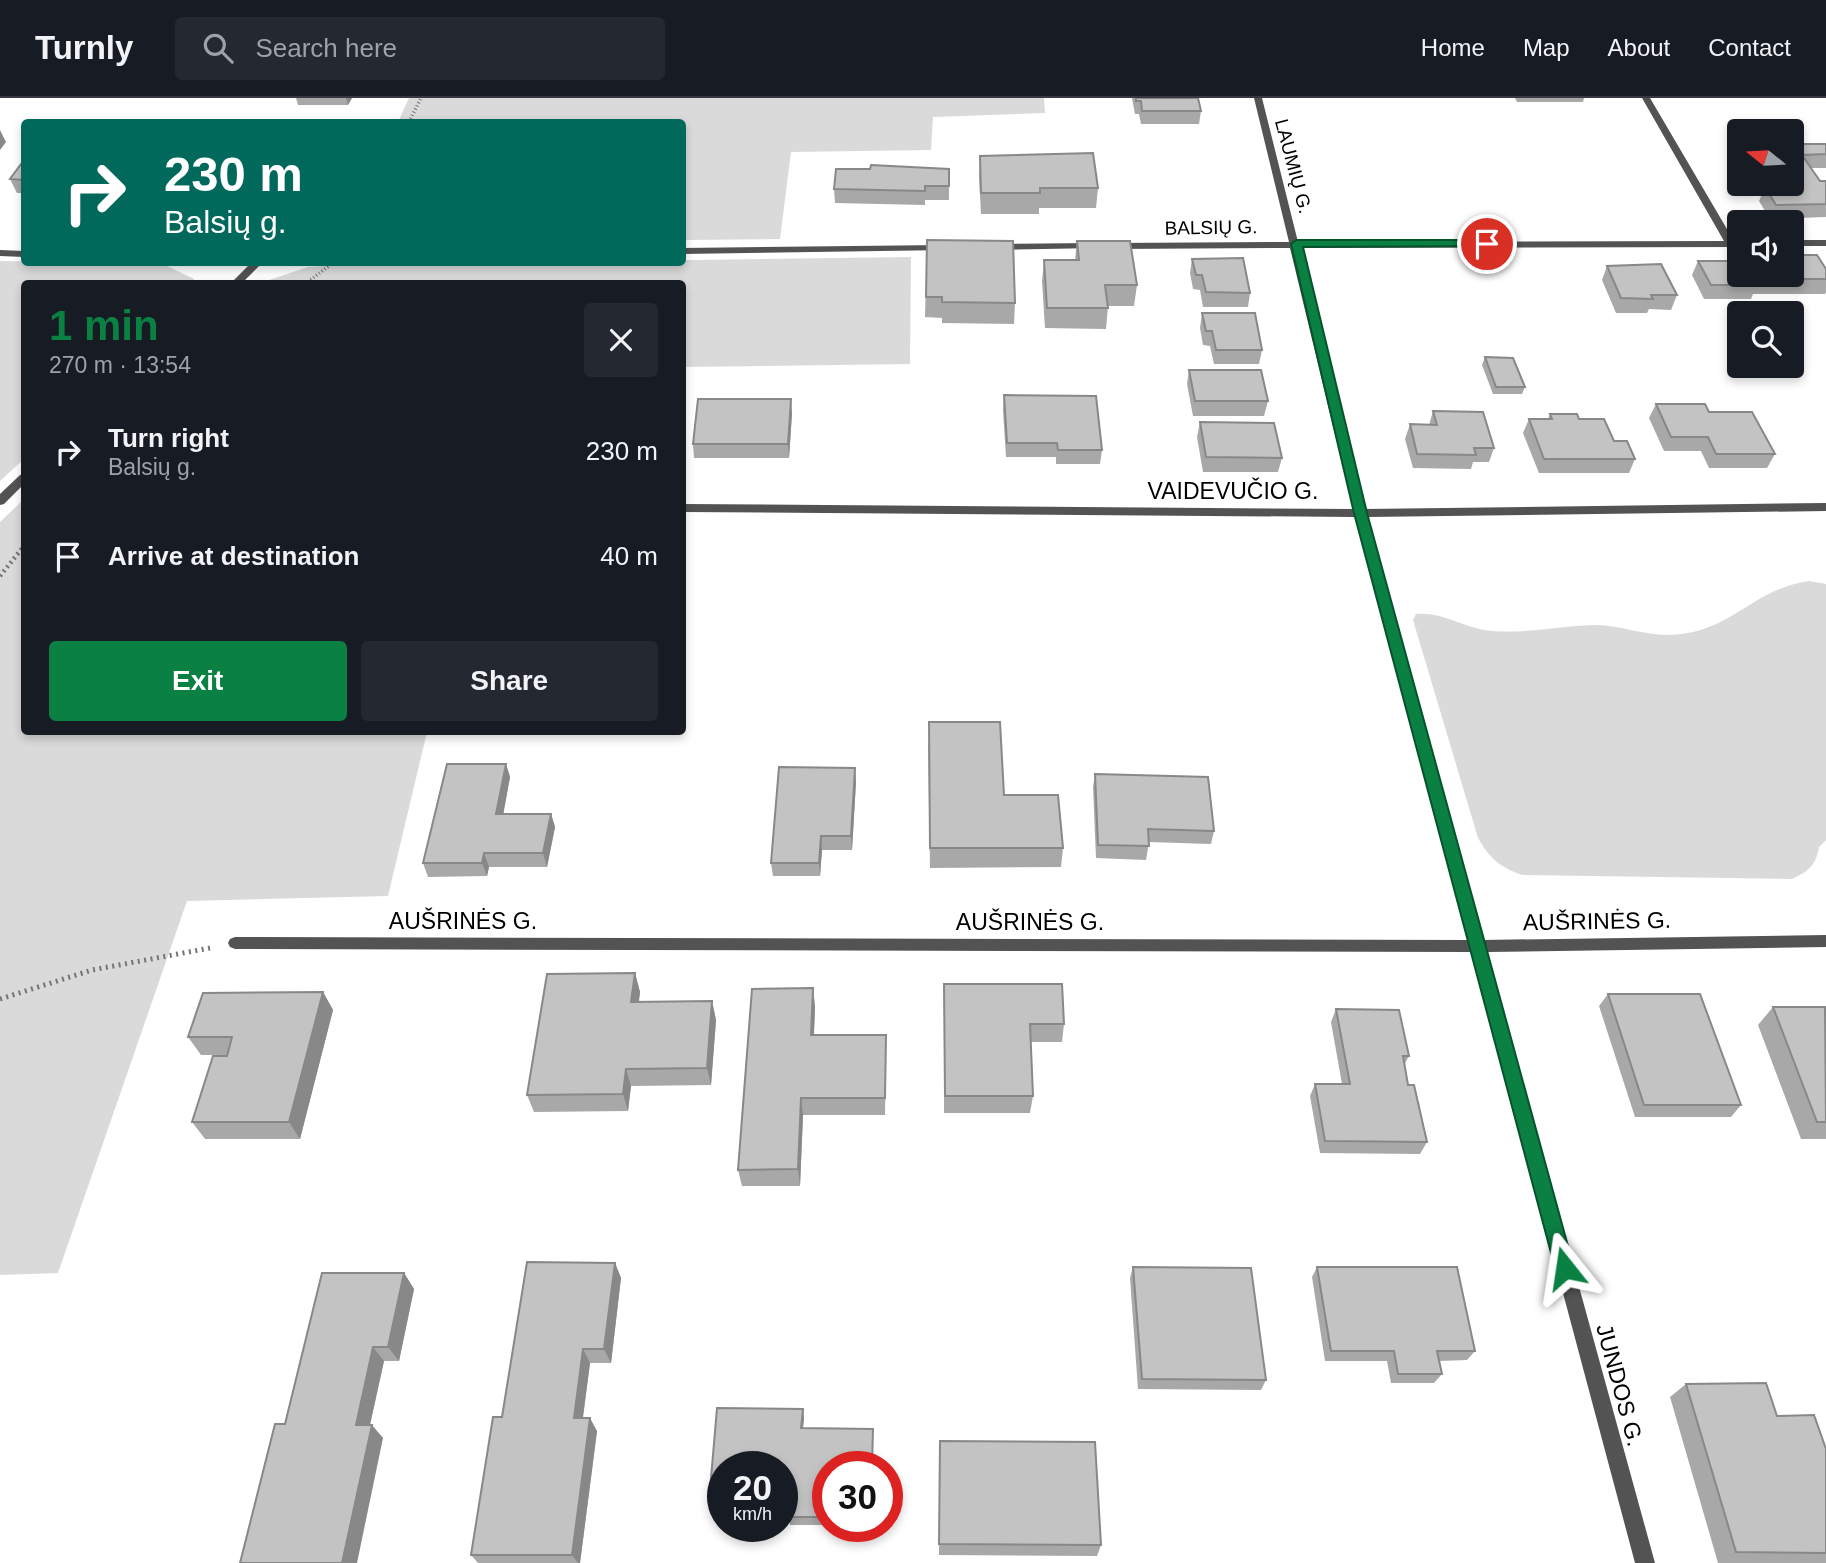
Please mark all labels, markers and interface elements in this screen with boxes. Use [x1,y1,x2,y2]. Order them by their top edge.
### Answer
search box [175,17,665,80]
text: Turnly [35,29,133,66]
icon: search [199,29,237,67]
text: Search here [255,33,397,63]
text: Home [1421,34,1485,61]
text: Map [1523,34,1570,61]
text: About [1608,34,1670,61]
text: Contact [1708,34,1791,61]
street label: LAUMIŲ G. [1271,117,1316,216]
north arrow [1727,119,1804,196]
map controls [1727,119,1804,378]
icon: right [49,147,140,238]
text: 230 m [164,147,303,201]
text: Balsių g. [164,204,287,240]
button: sound [1727,210,1804,287]
pin [1457,214,1517,274]
street label: BALSIŲ G. [1164,216,1258,239]
icon: arrive [1468,225,1506,263]
button: search [1727,301,1804,378]
text: 1 min [49,302,159,349]
button: close [584,303,658,377]
text: 270 m · 13:54 [49,352,191,378]
text: Turn right [108,423,229,453]
icon: right [49,433,87,471]
text: 230 m [586,436,658,466]
text: Balsių g. [108,454,196,480]
street label: VAIDEVUČIO G. [1148,477,1318,504]
icon: arrive [49,538,87,576]
text: Arrive at destination [108,541,359,571]
text: 40 m [600,541,658,571]
button: Exit [49,641,347,721]
button: Share [361,641,658,721]
street label: AUŠRINĖS G. [1523,906,1671,935]
street label: AUŠRINĖS G. [389,907,537,934]
street label: AUŠRINĖS G. [956,908,1104,935]
position arrow [1528,1231,1602,1305]
street label: JUNDOS G. [1591,1321,1649,1449]
speed limit sign: 30 [812,1451,903,1542]
text: 20 [733,1468,772,1507]
text: km/h [733,1504,772,1524]

